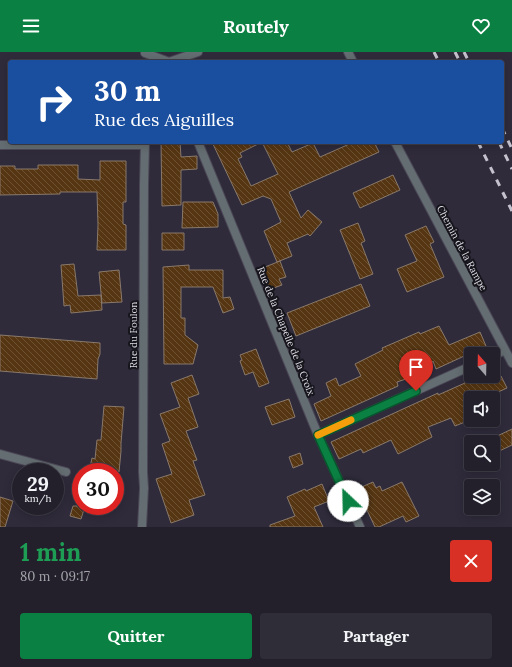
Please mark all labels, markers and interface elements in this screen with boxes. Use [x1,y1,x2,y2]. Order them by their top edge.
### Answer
icon: menu [20,15,42,37]
text: Routely [223,15,289,38]
icon: heart [470,15,492,37]
text: 30 m [94,73,161,109]
icon: right [28,76,80,128]
text: Rue des Aiguilles [94,108,234,131]
street label: Chemin de la Rampe [434,203,490,294]
street label: Rue de la Chapelle de la Croix [254,265,318,398]
street label: Rue du Foulon [127,302,140,368]
north arrow [464,347,500,383]
map controls [464,347,500,515]
pin [399,350,433,391]
icon: arrive [405,356,427,378]
button: sound [464,391,500,427]
button: search [464,435,500,471]
speed limit sign: 30 [72,463,124,515]
text: 29 [27,471,49,496]
button: layers [464,479,500,515]
position arrow [327,480,369,522]
text: km/h [24,492,52,505]
text: 1 min [20,537,81,568]
button: close [450,540,492,582]
text: 80 m · 09:17 [20,568,90,585]
button: Quitter [20,613,252,659]
button: Partager [260,613,492,659]

